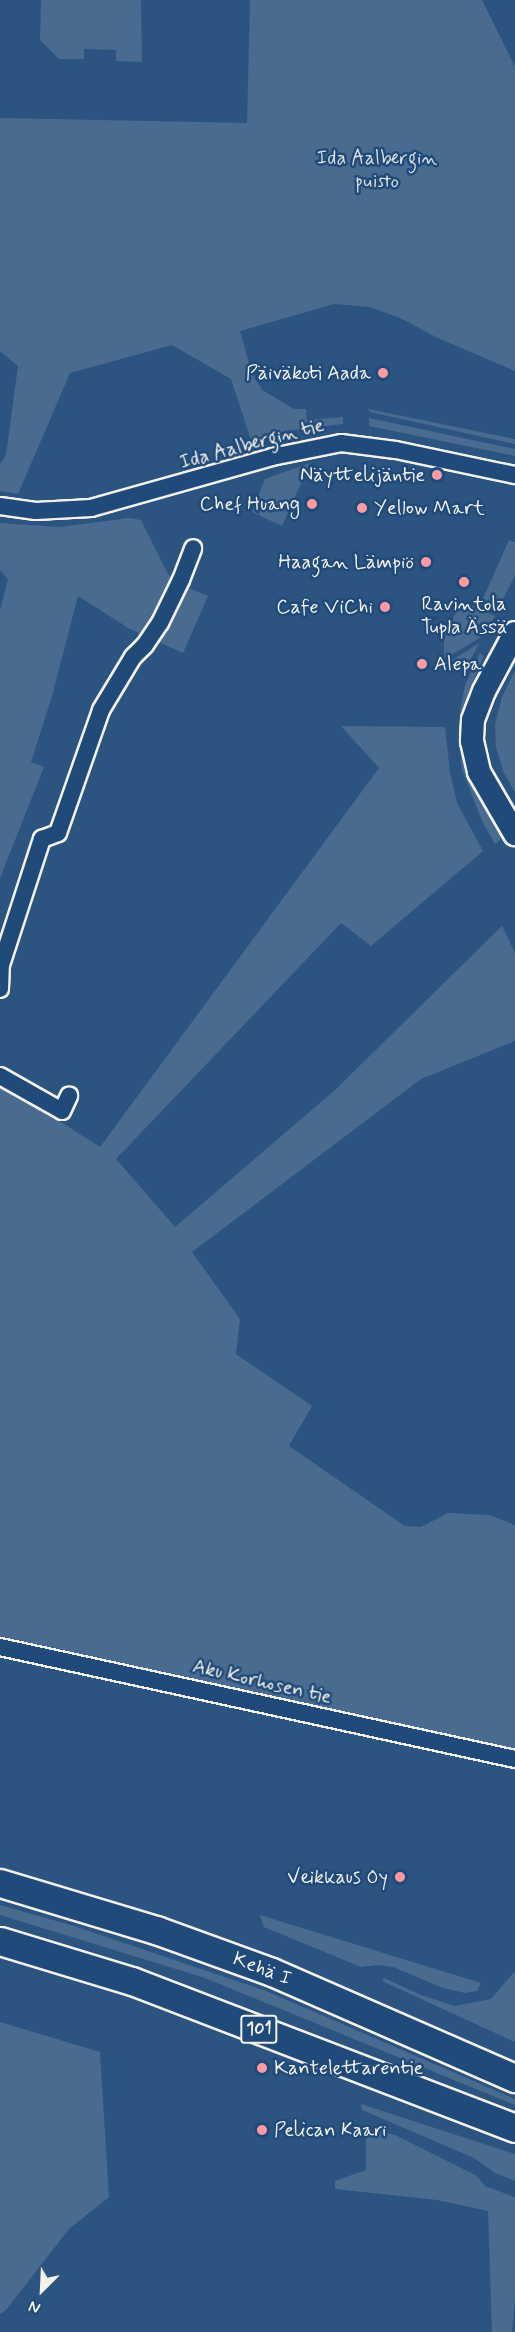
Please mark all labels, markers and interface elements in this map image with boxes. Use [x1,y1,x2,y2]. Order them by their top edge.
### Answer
park label: Ida Aalbergin puisto [317,146,437,193]
place label: Päiväkoti Aada [246,361,371,385]
marker: Päiväkoti Aada [376,366,390,380]
street label: Ida Aalbergin tie [177,413,327,475]
place label: Näyttelijäntie [300,463,425,487]
marker: Näyttelijäntie [430,468,444,482]
place label: Chef Huang [200,492,300,516]
place label: Yellow Mart [374,496,479,520]
marker: Chef Huang [305,497,319,511]
marker: Yellow Mart [355,501,369,515]
place label: Haagan Lämpiö [278,550,414,574]
marker: Haagan Lämpiö [419,555,433,569]
marker: Ravintola Tupla Ässä [457,575,471,589]
place label: Ravintola Tupla Ässä [421,592,507,639]
place label: Cafe ViChi [282,595,373,619]
marker: Cafe ViChi [378,600,392,614]
place label: Alepa [434,652,482,676]
marker: Alepa [415,657,429,671]
street label: Aku Korhosen tie [190,1654,334,1710]
place label: Veikkaus Oy [286,1865,388,1889]
marker: Veikkaus Oy [393,1870,407,1884]
street label: Kehä I [229,1947,295,1991]
road number: 101 [240,2014,278,2044]
place label: Kantelettarentie [274,2056,423,2080]
marker: Kantelettarentie [255,2061,269,2075]
place label: Pelican Kaari [274,2118,388,2142]
marker: Pelican Kaari [255,2123,269,2137]
north arrow [12,2260,72,2320]
text: N [25,2295,44,2319]

